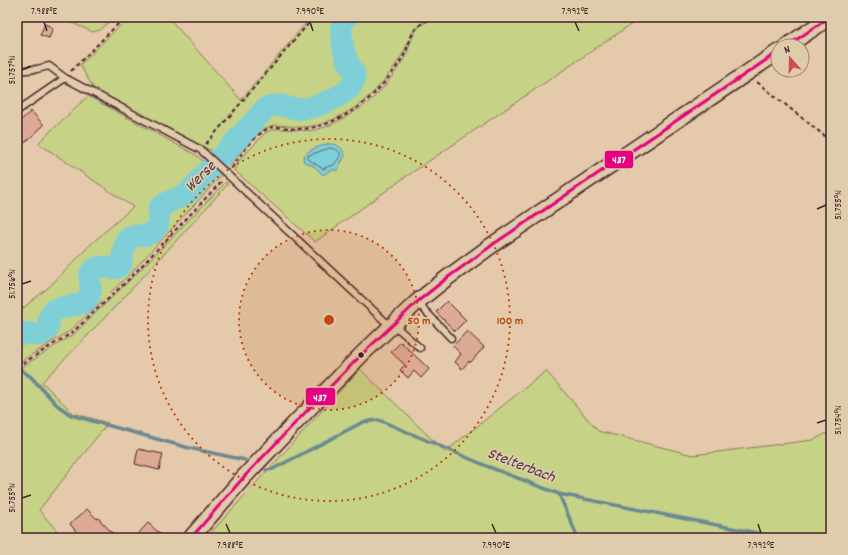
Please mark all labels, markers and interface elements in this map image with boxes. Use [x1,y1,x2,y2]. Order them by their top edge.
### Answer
text: 7.988°E [31,5,57,19]
text: 7.990°E [296,5,324,19]
text: 7.992°E [562,5,589,19]
north arrow [770,38,810,78]
text: N [782,42,793,59]
text: 51.757°N [6,55,20,84]
line badge: 437 [604,150,634,169]
text: 437 [612,153,627,169]
water label: Werse [180,155,223,198]
text: 51.755°N [832,190,846,220]
text: 51.756°N [6,269,20,299]
centre of rings [322,313,336,327]
text: 50 m [407,313,431,330]
text: 100 m [497,313,523,330]
unlabelled marker [356,350,366,360]
line badge: 437 [305,387,336,406]
text: 437 [313,391,328,407]
text: 51.754°N [832,405,846,435]
water label: Stelterbach [484,443,559,490]
text: 51.755°N [6,483,20,513]
text: 7.988°E [217,539,243,553]
text: 7.990°E [482,539,510,553]
text: 7.992°E [748,539,775,553]

